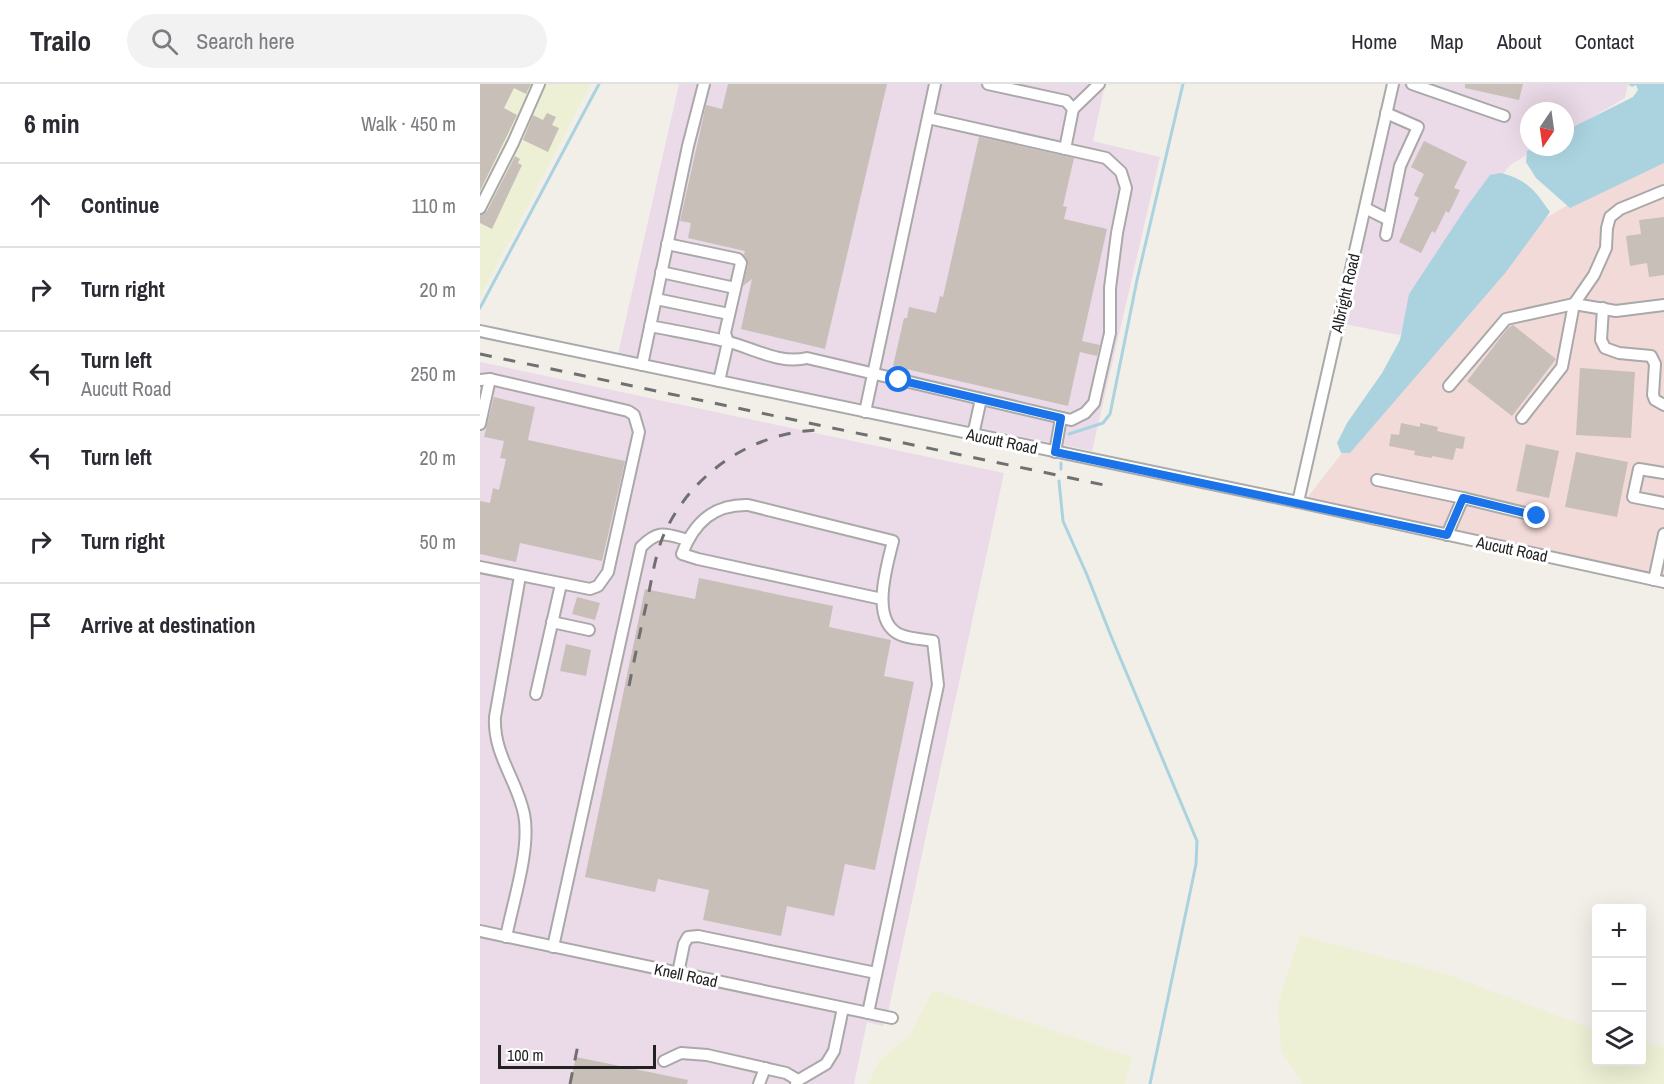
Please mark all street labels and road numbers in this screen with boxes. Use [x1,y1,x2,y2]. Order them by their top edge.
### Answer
street label: Albright Road [1325,251,1365,336]
street label: Aucutt Road [963,423,1040,459]
street label: Aucutt Road [1473,531,1550,567]
street label: Knell Road [652,958,720,992]

